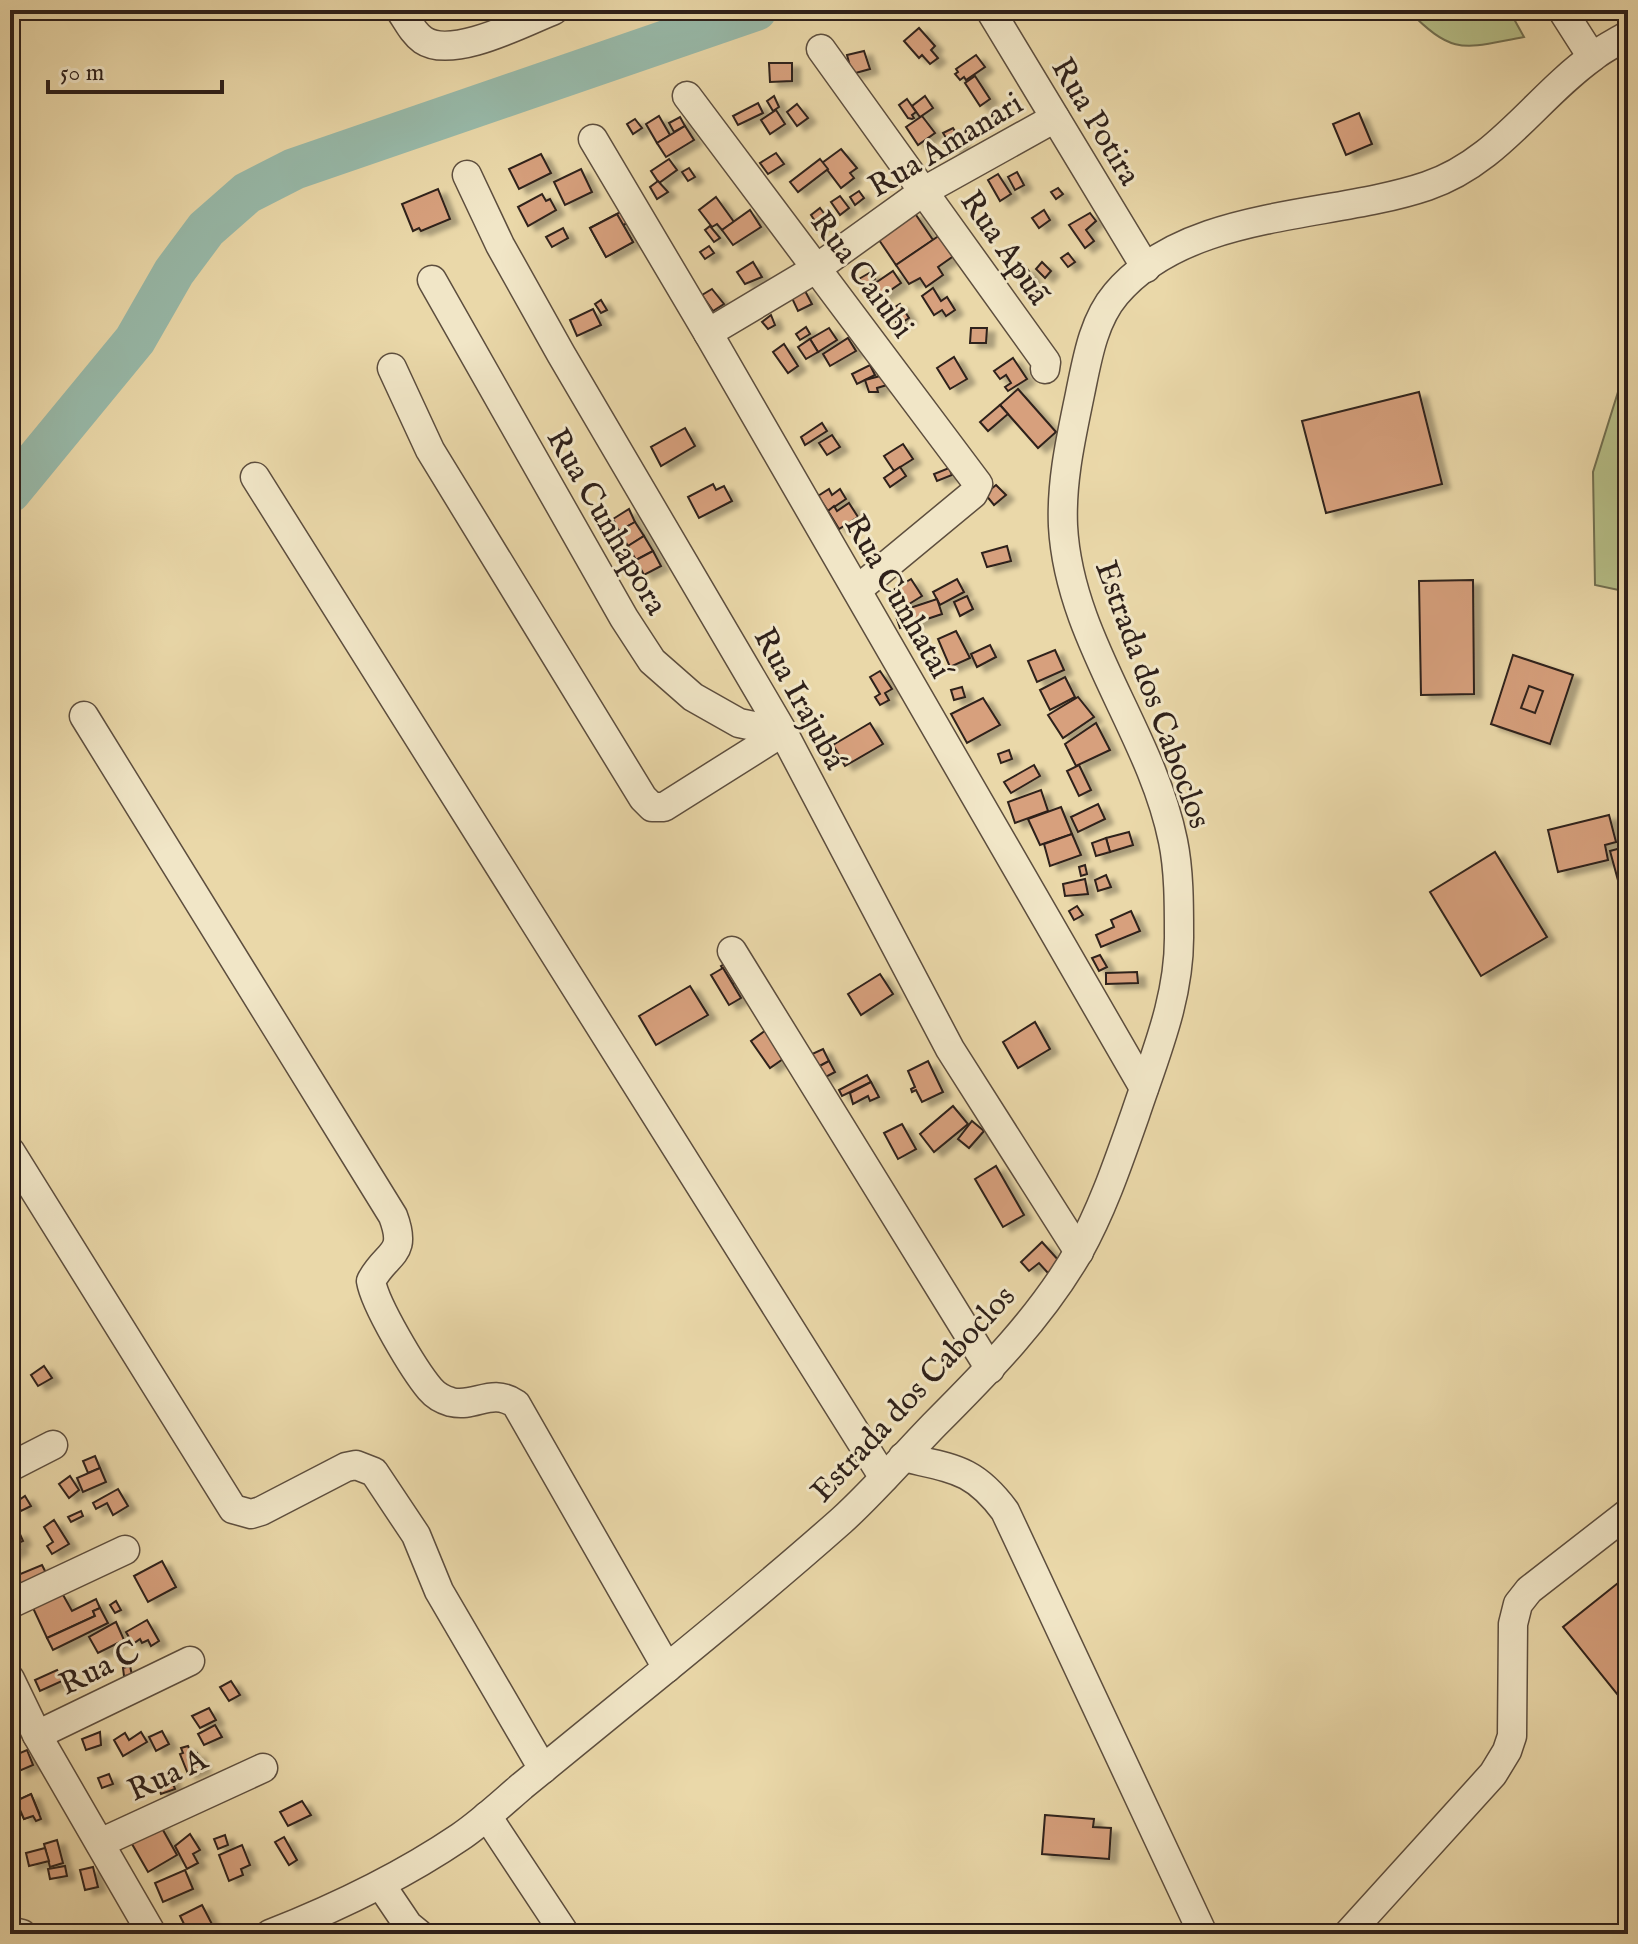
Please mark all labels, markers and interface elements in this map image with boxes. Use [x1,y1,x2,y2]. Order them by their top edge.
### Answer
scale bar [48,44,222,94]
street label: Rua Potira [1041,51,1149,194]
text: 50 m [60,58,104,89]
street label: Rua Amanari [862,84,1031,208]
street label: Rua Apuã [950,183,1058,314]
street label: Rua Caiubi [800,204,922,347]
street label: Rua Cunhapora [536,421,676,623]
street label: Rua Cunhataí [833,508,961,689]
street label: Estrada dos Caboclos [1084,555,1219,834]
street label: Rua Irajubá [743,621,855,778]
street label: Estrada dos Caboclos [803,1278,1025,1512]
street label: Rua C [53,1632,147,1706]
street label: Rua A [122,1740,216,1812]

